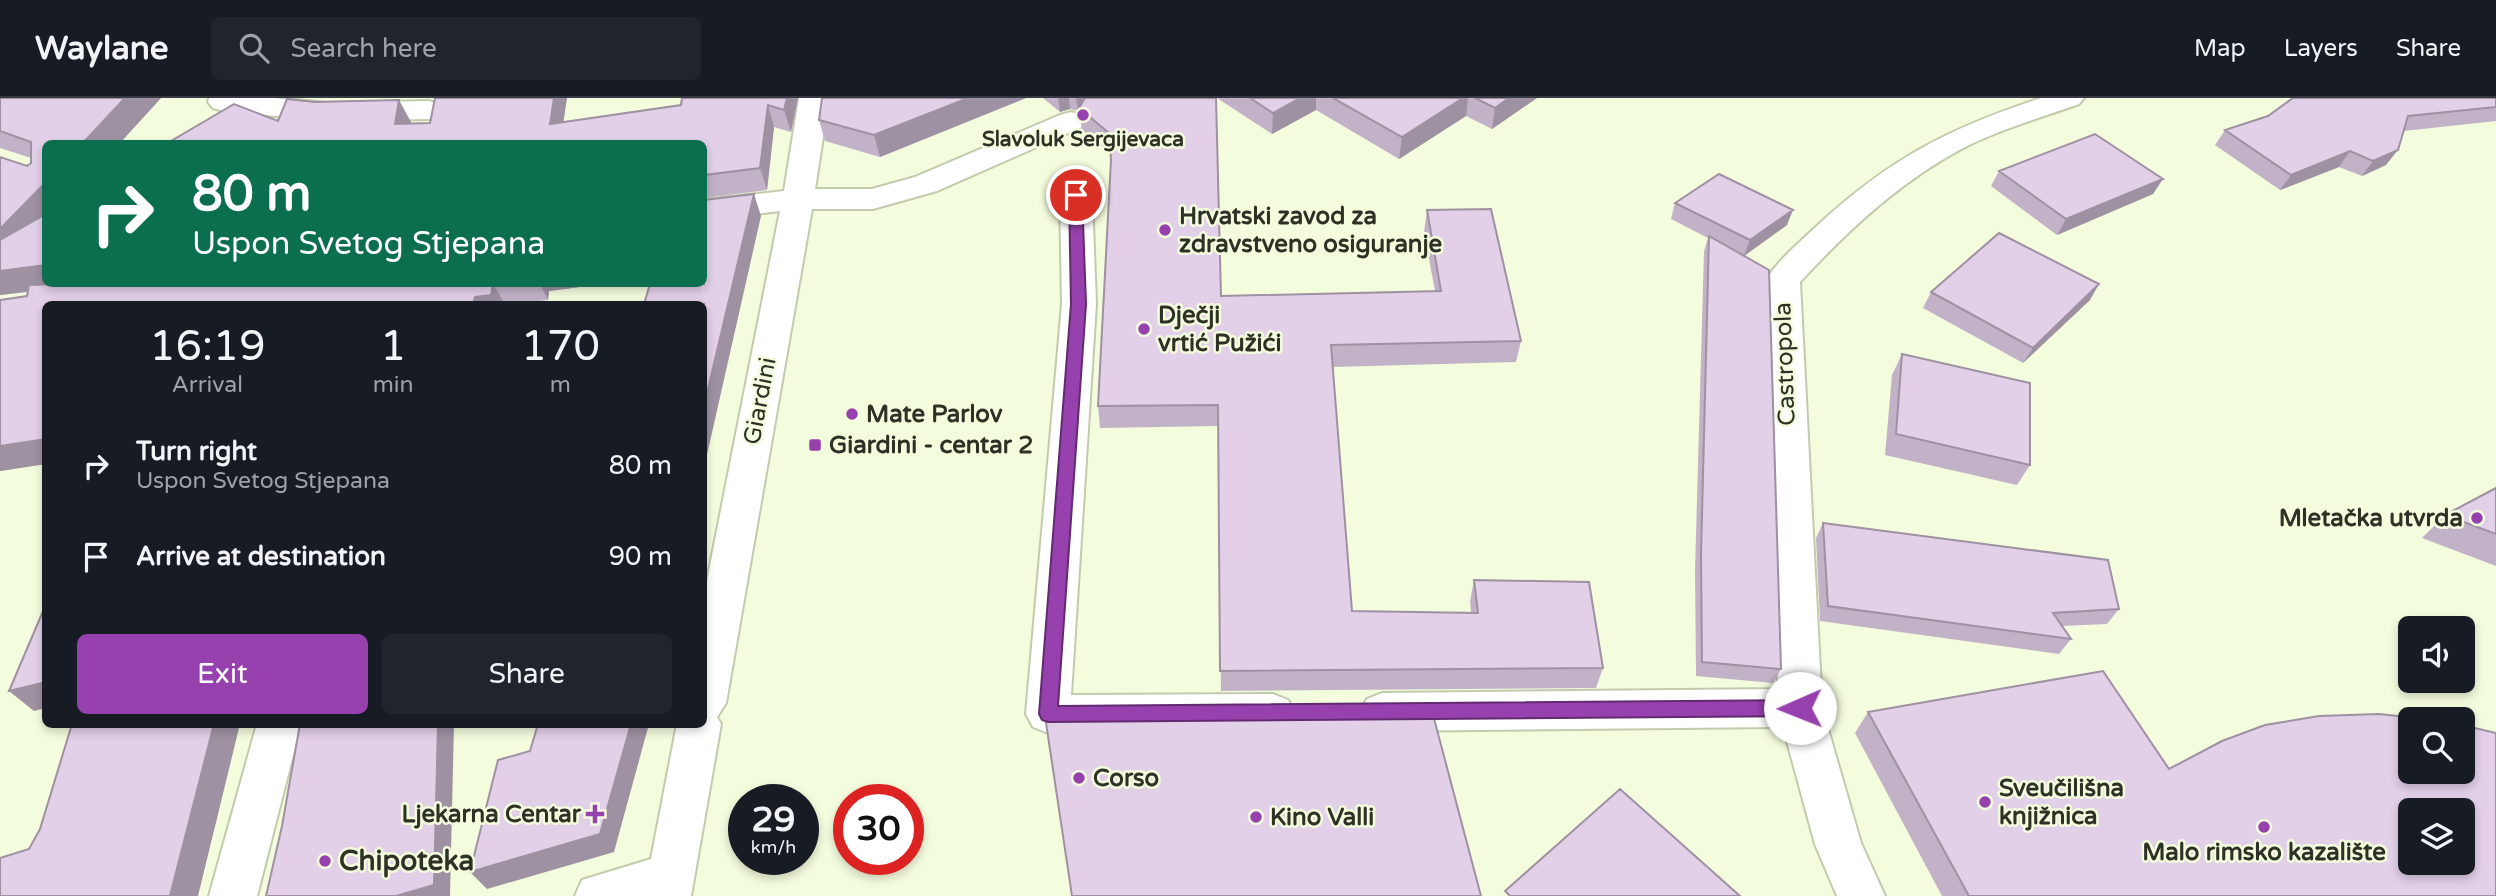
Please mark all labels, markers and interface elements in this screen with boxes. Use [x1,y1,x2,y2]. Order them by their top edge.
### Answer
search box [211,17,701,80]
text: Waylane [35,29,169,68]
icon: search [235,29,273,67]
text: Search here [291,33,437,64]
text: Map [2194,34,2246,63]
text: Layers [2284,34,2358,63]
text: Share [2396,34,2461,63]
marker: Slavoluk Sergijevaca [1075,107,1091,123]
place label: Slavoluk Sergijevaca [982,127,1184,152]
text: 80 m [192,165,311,224]
pin [1046,165,1106,225]
icon: right [77,168,168,259]
icon: arrive [1057,176,1095,214]
place label: Hrvatski zavod za zdravstveno osiguranje [1179,202,1443,259]
marker: Hrvatski zavod za zdravstveno osiguranje [1157,222,1173,238]
text: Uspon Svetog Stjepana [192,225,545,263]
place label: Dječji vrtić Pužići [1158,301,1281,358]
street label: Castropola [1768,302,1802,426]
text: 16:19 [149,321,266,372]
text: 1 [380,321,406,372]
text: 170 [521,321,600,372]
marker: Dječji vrtić Pužići [1136,321,1152,337]
street label: Giardini [737,355,783,447]
text: Arrival [172,371,243,399]
text: min [373,371,414,399]
text: m [550,371,571,399]
place label: Mate Parlov [866,400,1003,429]
marker: Mate Parlov [844,406,860,422]
place label: Giardini - centar 2 [829,431,1033,460]
text: Turn right [136,436,257,467]
marker: Giardini - centar 2 [807,437,823,453]
icon: right [77,447,115,485]
text: 80 m [609,450,672,481]
text: Uspon Svetog Stjepana [136,467,390,495]
place label: Mletačka utvrda [2279,504,2463,533]
marker: Mletačka utvrda [2469,510,2485,526]
icon: arrive [77,538,115,576]
text: Arrive at destination [136,541,386,572]
text: 90 m [609,541,672,572]
map controls [2398,616,2475,875]
button: sound [2398,616,2475,693]
button: Exit [77,634,368,714]
button: Share [382,634,672,714]
position arrow [1763,671,1837,745]
button: search [2398,707,2475,784]
place label: Corso [1093,764,1159,793]
marker: Corso [1071,770,1087,786]
place label: Sveučilišna knjižnica [1999,774,2124,831]
speed limit sign: 30 [833,784,924,875]
marker: Sveučilišna knjižnica [1977,794,1993,810]
button: layers [2398,798,2475,875]
text: 29 [752,799,795,841]
place label: Ljekarna Centar [402,800,582,829]
place label: Kino Valli [1270,803,1374,832]
marker: Ljekarna Centar [587,806,603,822]
marker: Kino Valli [1248,809,1264,825]
marker: Malo rimsko kazalište [2256,819,2272,835]
text: km/h [751,836,796,858]
place label: Malo rimsko kazalište [2142,838,2386,867]
place label: Chipoteka [339,844,474,878]
marker: Chipoteka [317,853,333,869]

